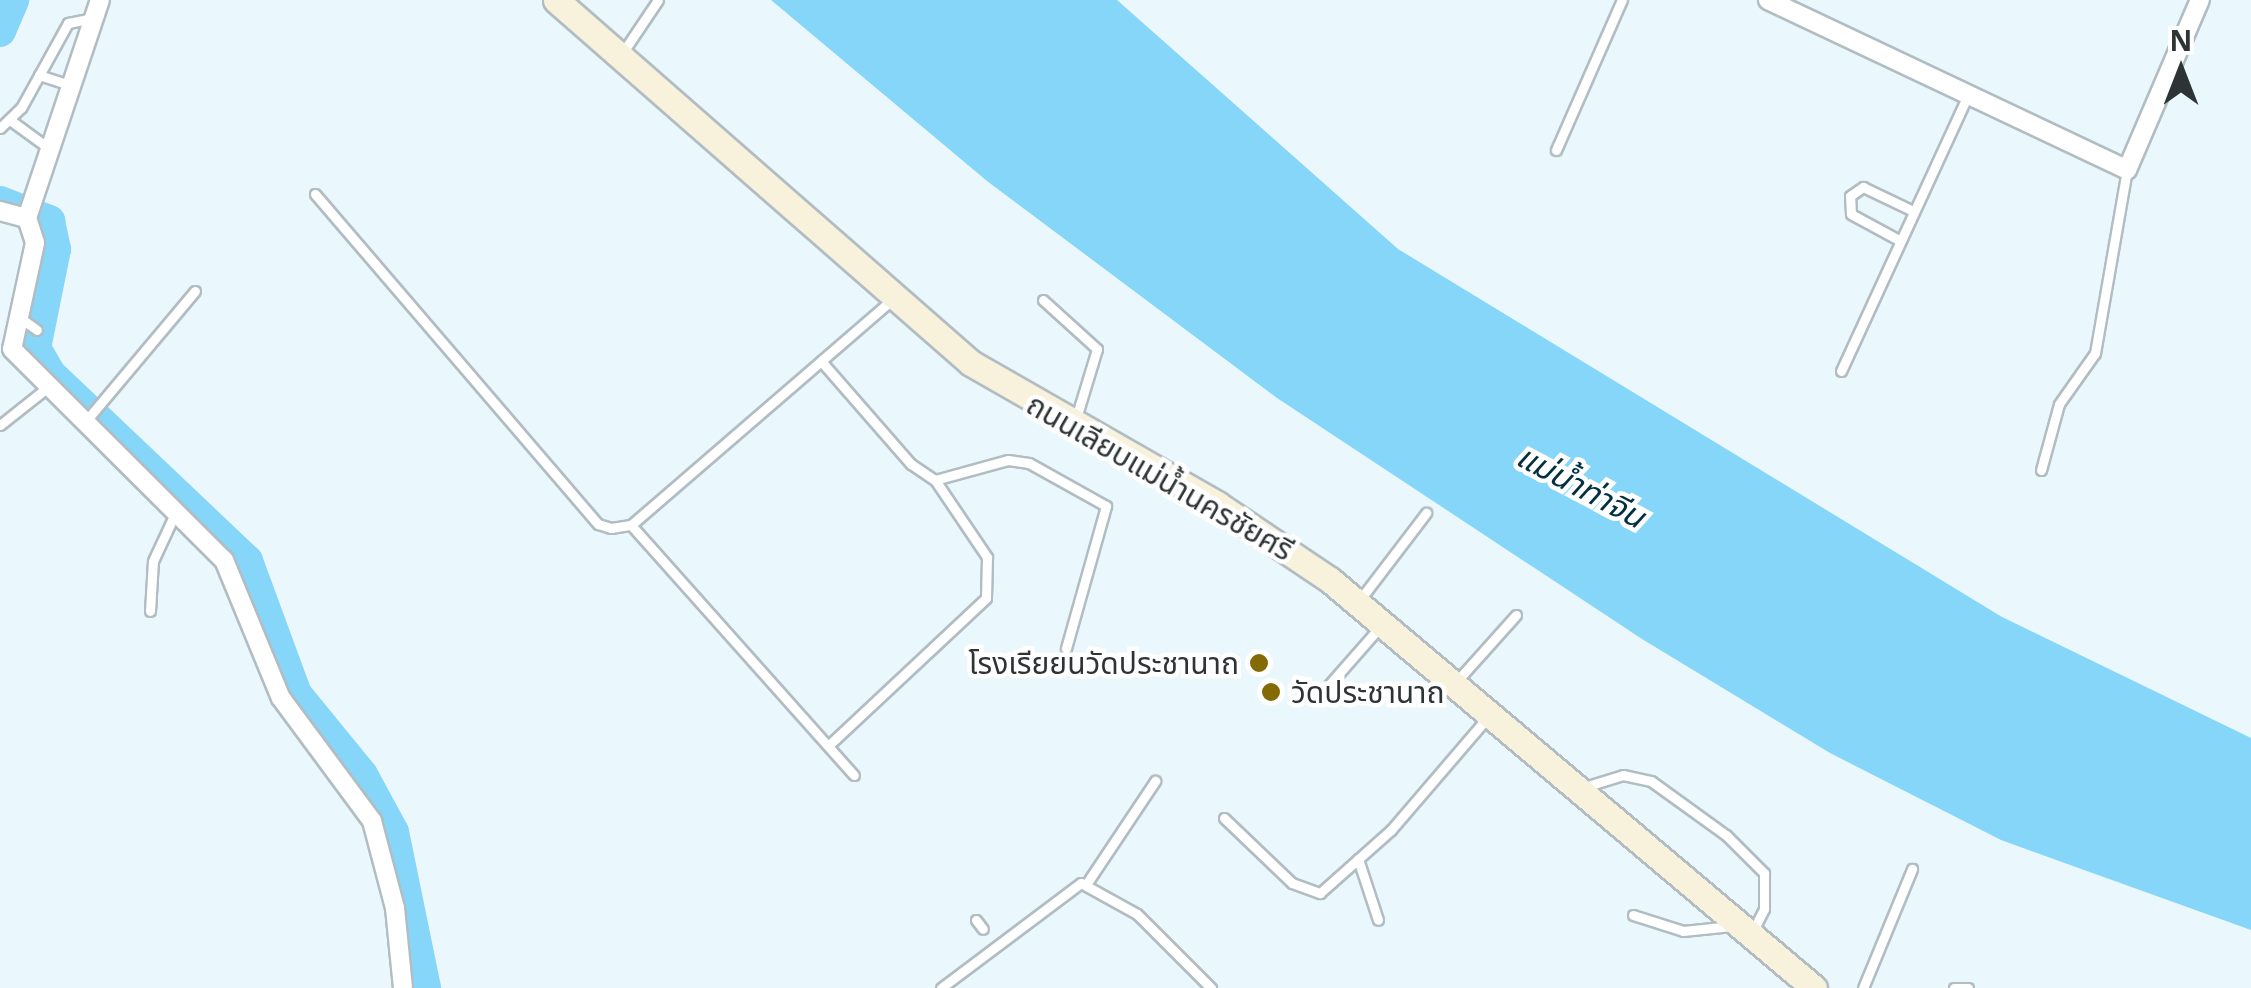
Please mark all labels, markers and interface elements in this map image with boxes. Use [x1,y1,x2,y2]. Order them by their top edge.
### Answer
north arrow [2131,20,2231,120]
text: N [2170,21,2192,59]
street label: ถนนเลียบแม่น้ำนครชัยศรี [1020,386,1300,568]
water label: แม่น้ำท่าจีน [1510,436,1652,536]
place label: โรงเรียยนวัดประชานาถ [969,645,1239,681]
marker: โรงเรียยนวัดประชานาถ [1248,652,1270,674]
place label: วัดประชานาถ [1291,674,1444,710]
marker: วัดประชานาถ [1260,681,1282,703]

